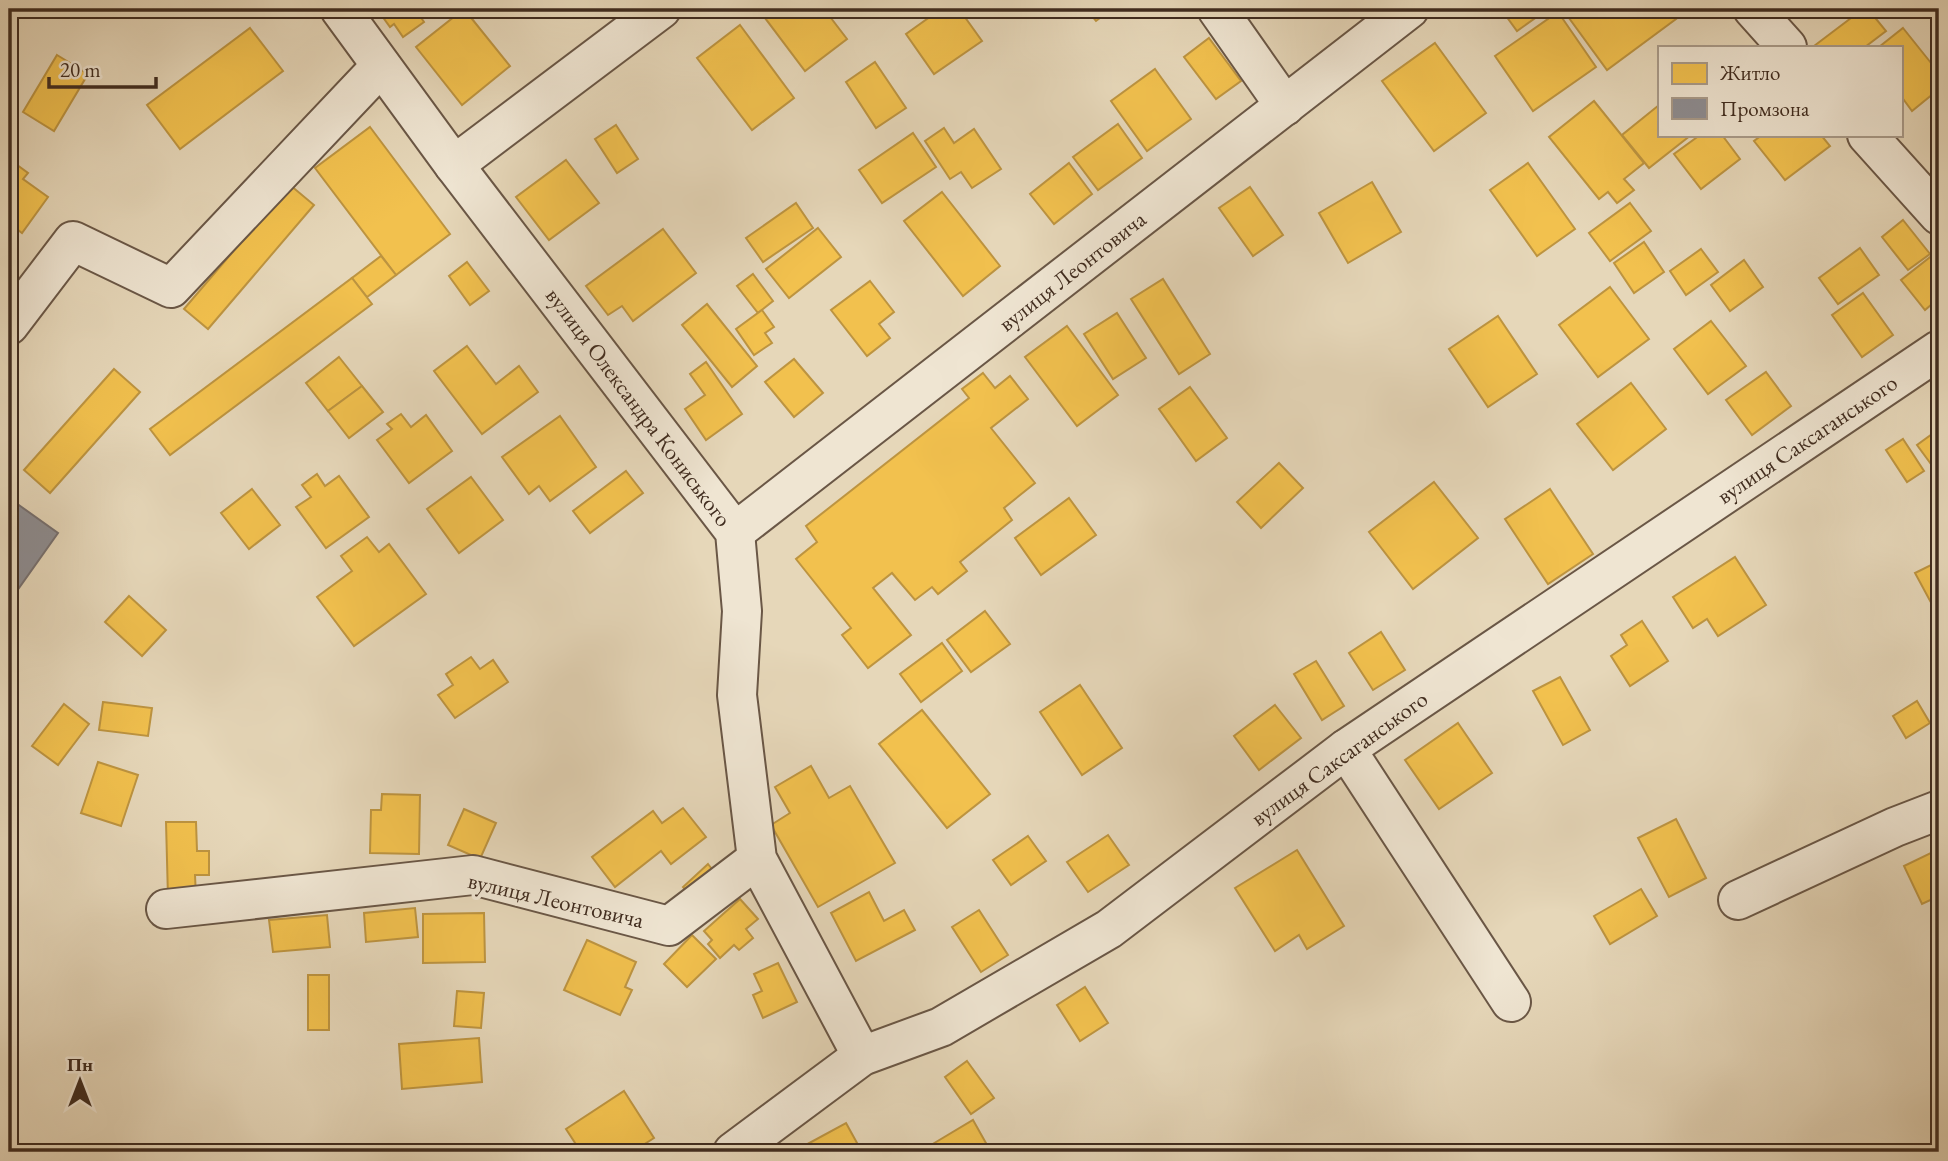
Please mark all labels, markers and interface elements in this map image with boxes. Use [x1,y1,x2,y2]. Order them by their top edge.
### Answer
scale bar [49,46,156,90]
legend [1658,46,1902,136]
text: 20 m [60,56,101,83]
text: Житло [1719,59,1780,86]
text: Промзона [1720,95,1810,122]
street label: вулиця Леонтовича [992,203,1153,338]
street label: вулиця Олександра Кониського [539,281,739,533]
street label: вулиця Саксаганського [1711,367,1903,511]
street label: вулиця Саксаганського [1245,684,1433,832]
street label: вулиця Леонтовича [465,865,648,935]
north arrow [46,1046,116,1116]
text: Пн [67,1052,93,1077]

